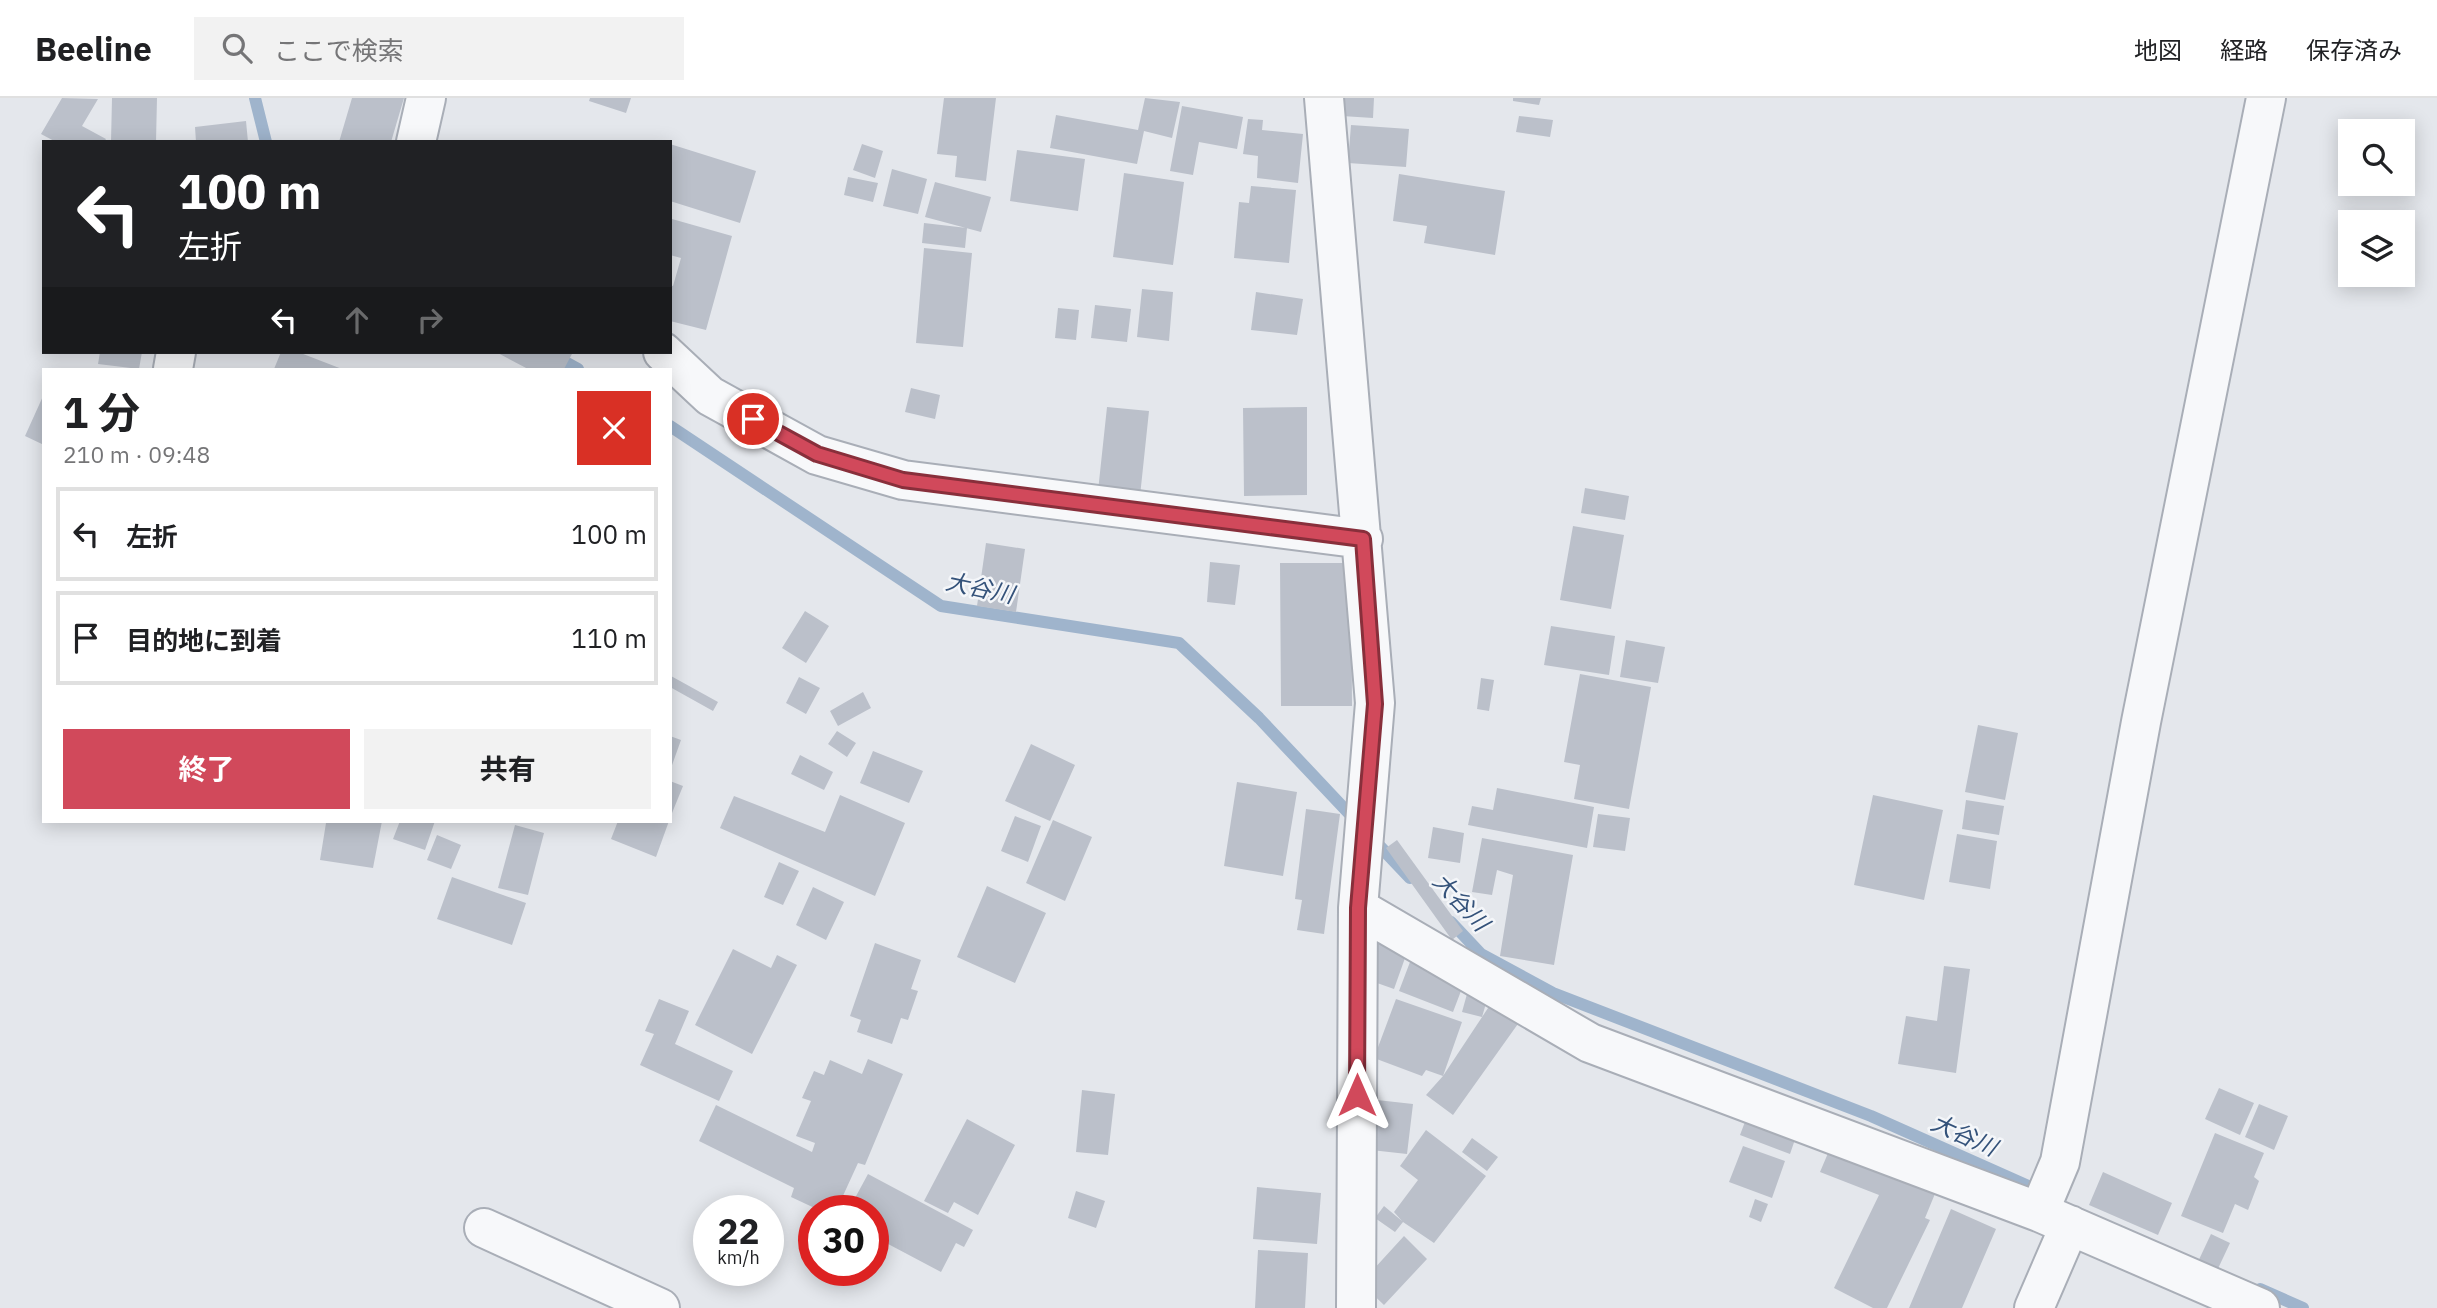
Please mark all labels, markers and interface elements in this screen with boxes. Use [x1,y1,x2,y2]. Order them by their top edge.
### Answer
search box [194,17,684,80]
text: Beeline [35,27,152,70]
icon: search [218,29,256,67]
text: ここで検索 [274,33,404,67]
text: 地図 [2134,34,2182,66]
text: 経路 [2220,34,2268,66]
text: 保存済み [2306,34,2402,66]
map controls [2338,119,2415,287]
button: search [2338,119,2415,196]
text: 100 m [178,159,322,222]
icon: left [63,168,154,259]
button: layers [2338,210,2415,287]
text: 左折 [178,225,242,267]
icon: left [265,301,303,339]
icon: ahead [338,301,376,339]
icon: right [411,301,449,339]
text: 1 分 [63,385,140,440]
pin [723,389,783,449]
button: close [577,391,651,465]
icon: arrive [734,400,772,438]
text: 210 m · 09:48 [63,439,210,469]
icon: left [67,515,105,553]
text: 100 m [571,517,647,551]
text: 左折 [126,519,178,553]
water label: 大谷川 [943,565,1020,609]
icon: arrive [67,619,105,657]
text: 110 m [571,621,647,655]
text: 目的地に到着 [126,623,282,657]
button: 終了 [63,729,350,809]
button: 共有 [364,729,651,809]
water label: 大谷川 [1427,866,1498,939]
position arrow [1320,1058,1394,1132]
water label: 大谷川 [1927,1106,2005,1163]
speed limit sign: 30 [798,1195,889,1286]
text: 22 [717,1208,760,1254]
text: km/h [717,1246,760,1269]

